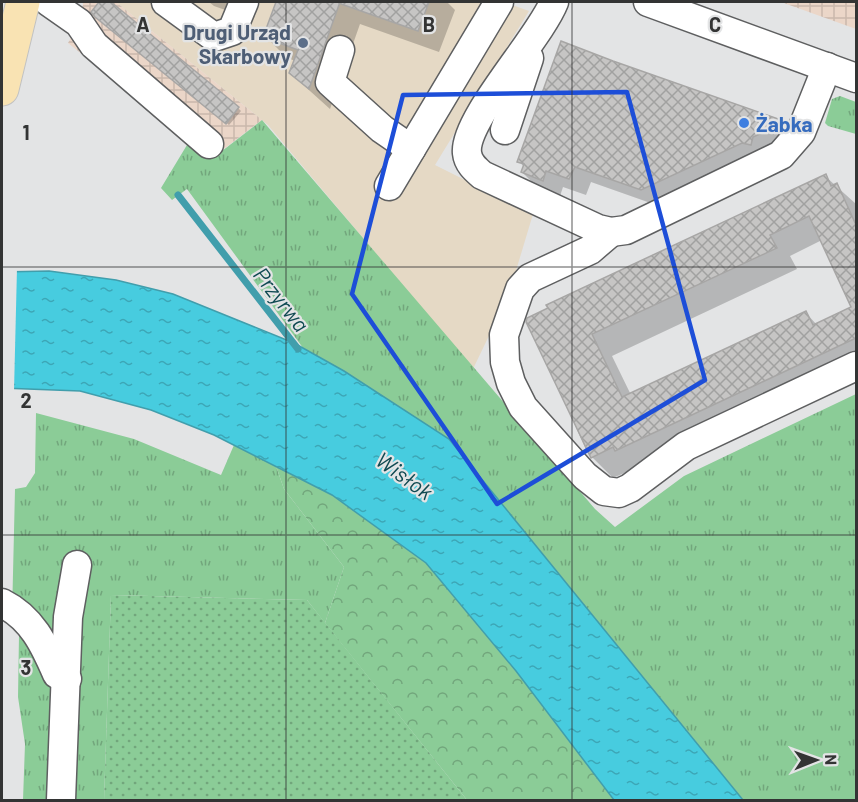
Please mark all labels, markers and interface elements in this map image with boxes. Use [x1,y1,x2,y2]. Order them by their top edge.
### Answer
text: A [136,12,150,36]
text: B [423,12,435,36]
text: C [709,12,721,36]
place label: Drugi Urząd Skarbowy [183,19,291,68]
marker: Drugi Urząd Skarbowy [296,36,310,50]
place label: Żabka [756,111,812,136]
marker: Żabka [737,116,751,130]
text: 1 [22,120,30,144]
water label: Przyrwa [249,262,315,336]
text: 2 [20,388,32,412]
water label: Wisłok [371,446,439,505]
text: 3 [21,655,31,679]
north arrow [786,730,846,790]
text: N [822,754,841,765]

